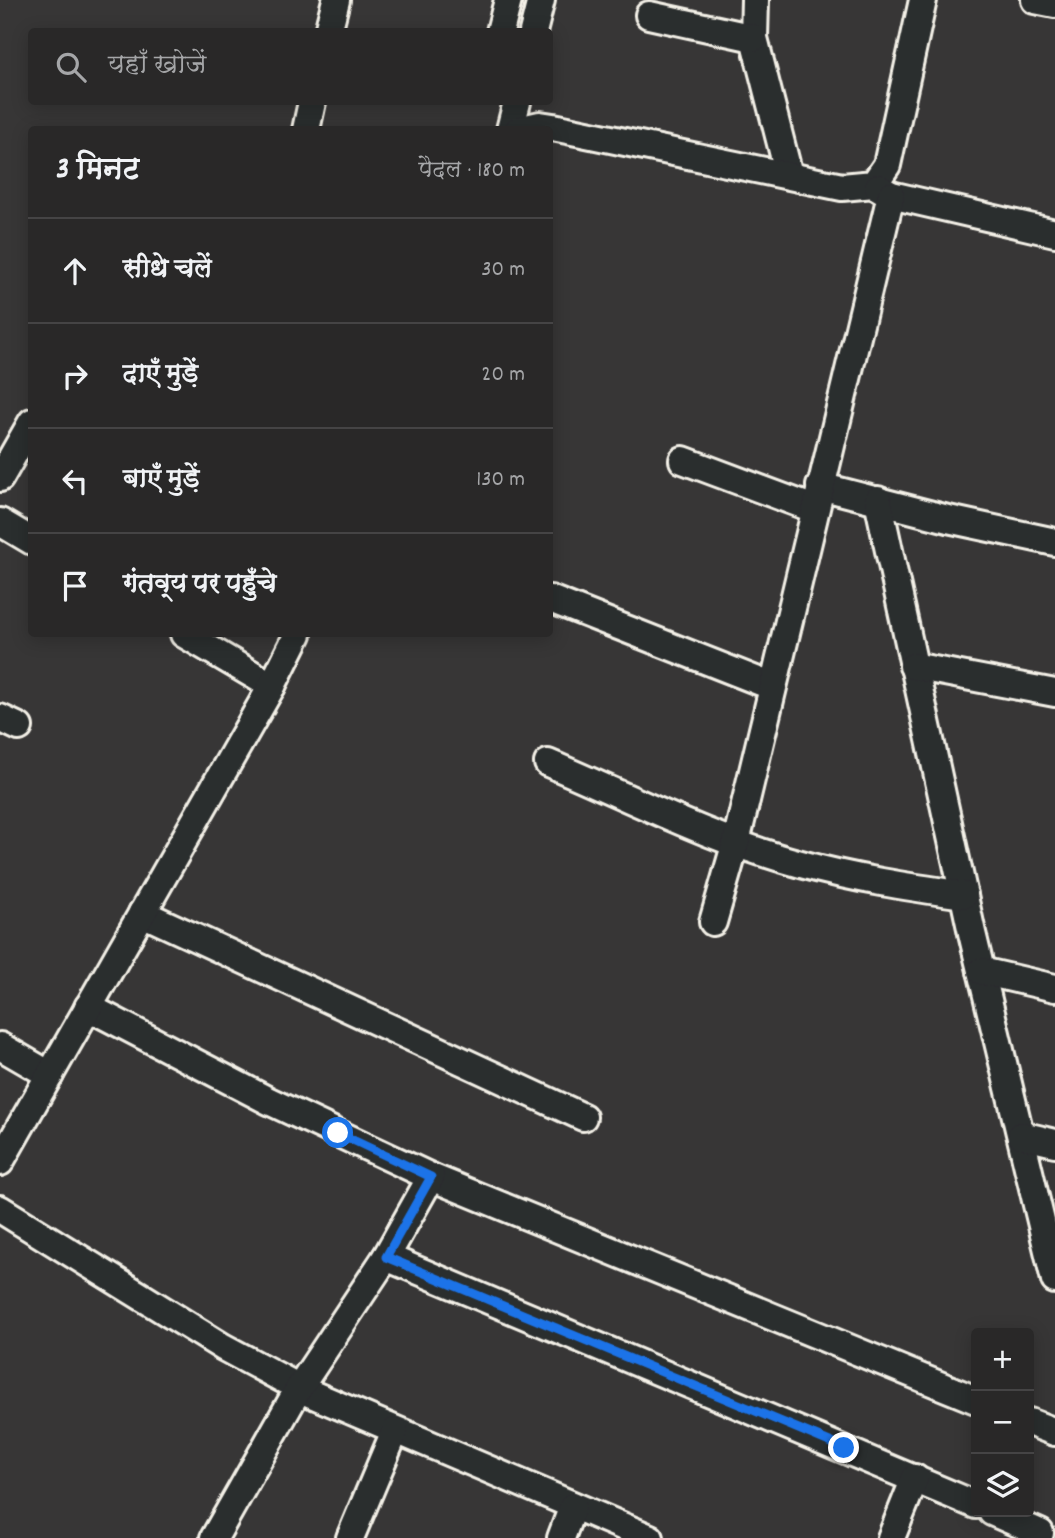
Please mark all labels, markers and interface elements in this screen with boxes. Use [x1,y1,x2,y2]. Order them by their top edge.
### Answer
search box [28,28,553,105]
icon: search [52,48,90,86]
text: यहाँ खोजें [108,48,206,85]
text: 3 मिनट [56,150,139,193]
text: पैदल · 180 m [419,155,525,188]
icon: ahead [56,252,94,290]
text: सीधे चलें [123,252,212,289]
text: 30 m [481,254,525,287]
icon: right [56,357,94,395]
text: दाएँ मुड़ें [123,357,198,394]
text: 20 m [481,359,525,392]
icon: left [56,462,94,500]
text: बाएँ मुड़ें [123,462,200,499]
text: 130 m [476,464,525,497]
icon: arrive [56,567,94,605]
text: गंतव्य पर पहुँचे [123,567,277,604]
route start [322,1117,353,1148]
map controls [971,1328,1034,1517]
button: + [971,1328,1034,1391]
button: − [971,1391,1034,1454]
route end [828,1432,859,1463]
button: layers [971,1454,1034,1517]

